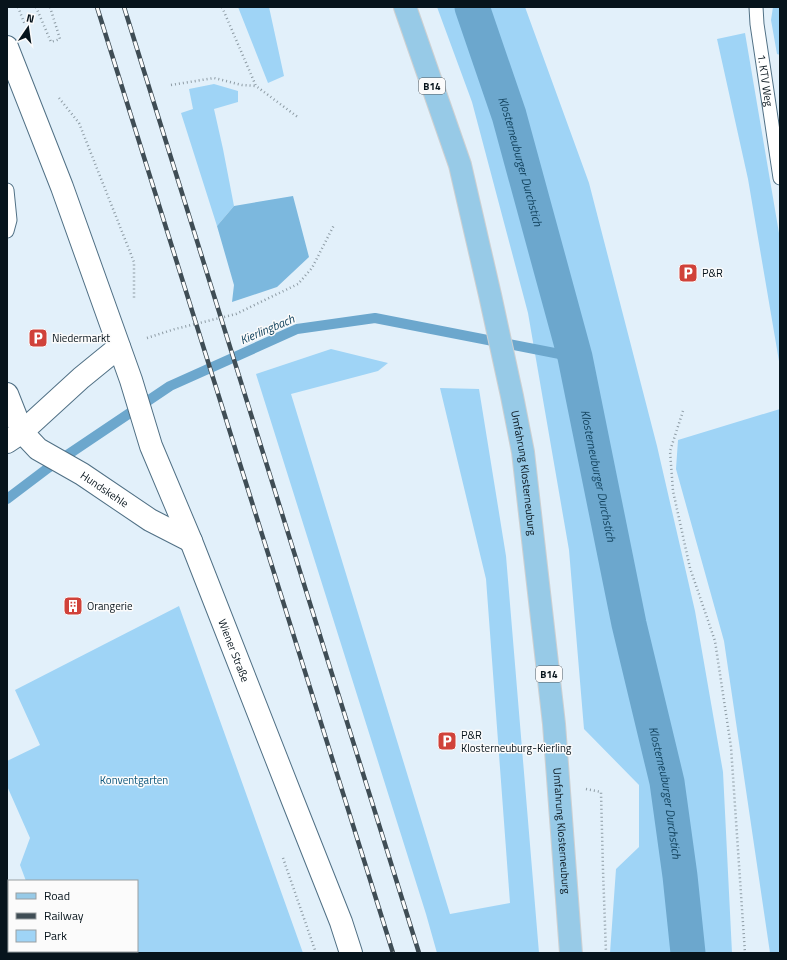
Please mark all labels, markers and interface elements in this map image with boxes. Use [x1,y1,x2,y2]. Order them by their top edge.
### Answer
north arrow [8,8,48,48]
text: N [25,10,36,27]
street label: 1. KTV Weg [754,53,777,108]
road number: B14 [419,78,445,94]
water label: Klosterneuburger Durchstich [494,94,549,229]
parking icon: P&R [677,262,699,284]
place label: P&R [702,265,723,281]
water label: Kierlingbach [237,309,298,349]
parking icon: Niedermarkt [27,327,49,349]
place label: Niedermarkt [52,330,110,346]
water label: Klosterneuburger Durchstich [576,408,622,544]
street label: Umfahrung Klosterneuburg [507,409,541,537]
street label: Hundskehle [77,467,132,511]
building icon: Orangerie [62,595,84,617]
place label: Orangerie [87,598,133,614]
street label: Wiener Straße [214,617,254,685]
road number: B14 [536,666,562,682]
water label: Klosterneuburger Durchstich [644,724,687,861]
place label: P&R Klosterneuburg-Kierling [461,727,572,756]
parking icon: P&R Klosterneuburg-Kierling [436,730,458,752]
street label: Umfahrung Klosterneuburg [549,767,575,895]
park label: Konventgarten [100,772,168,788]
legend [8,880,138,952]
text: Road [44,886,70,905]
text: Railway [44,906,84,925]
text: Park [44,926,67,945]

